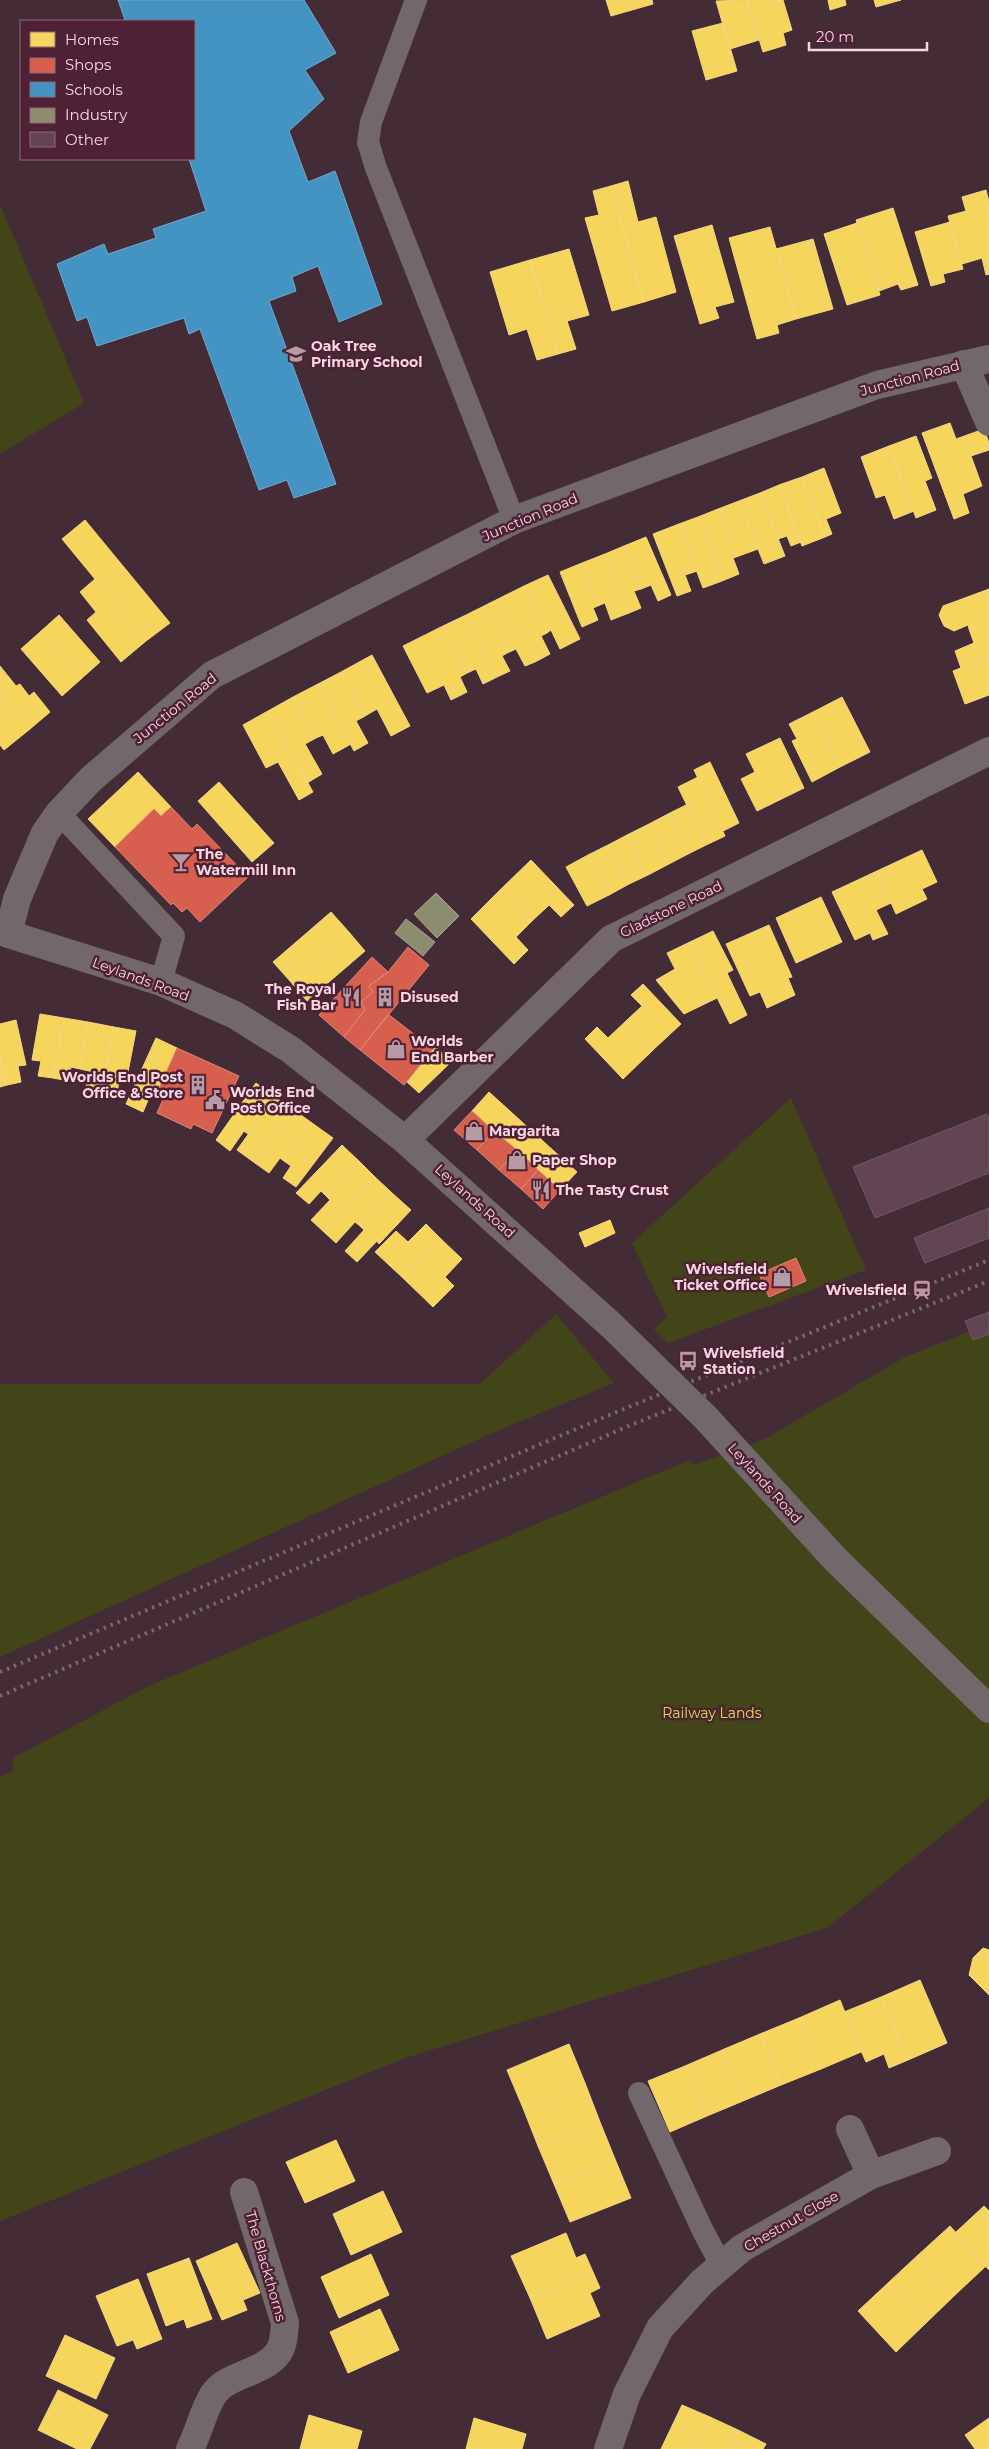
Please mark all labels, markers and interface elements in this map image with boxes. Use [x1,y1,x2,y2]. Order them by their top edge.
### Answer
legend [20,20,195,160]
scale bar [809,20,926,52]
text: 20 m [816,27,854,46]
text: Homes [65,30,119,49]
text: Shops [65,55,111,74]
text: Schools [65,80,123,99]
text: Industry [65,105,128,124]
text: Other [65,130,109,149]
place label: Oak Tree Primary School [311,337,422,371]
school or university icon: Oak Tree Primary School [285,343,307,365]
street label: Junction Road [858,356,962,400]
street label: Junction Road [479,489,580,546]
street label: Junction Road [129,669,220,748]
place label: The Watermill Inn [196,845,296,879]
bar icon: The Watermill Inn [170,851,192,873]
street label: Gladstone Road [617,876,725,942]
street label: Leylands Road [90,953,192,1005]
place label: The Royal Fish Bar [265,980,336,1014]
restaurant icon: The Royal Fish Bar [340,986,362,1008]
building icon: Disused [374,986,396,1008]
place label: Disused [400,988,459,1006]
place label: Worlds End Barber [411,1032,494,1066]
shop icon: Worlds End Barber [385,1038,407,1060]
place label: Worlds End Post Office & Store [61,1068,183,1102]
building icon: Worlds End Post Office & Store [187,1074,209,1096]
place label: Worlds End Post Office [230,1083,315,1117]
public building icon: Worlds End Post Office [204,1089,226,1111]
shop icon: Margarita [463,1120,485,1142]
place label: Margarita [489,1122,560,1140]
shop icon: Paper Shop [506,1149,528,1171]
place label: Paper Shop [532,1151,617,1169]
street label: Leylands Road [431,1160,519,1242]
restaurant icon: The Tasty Crust [530,1179,552,1201]
place label: The Tasty Crust [556,1181,669,1199]
place label: Wivelsfield Ticket Office [674,1260,767,1294]
shop icon: Wivelsfield Ticket Office [771,1266,793,1288]
station icon: Wivelsfield [911,1279,933,1301]
place label: Wivelsfield [826,1281,907,1299]
place label: Wivelsfield Station [703,1344,784,1378]
bus stop icon: Wivelsfield Station [677,1350,699,1372]
street label: Leylands Road [724,1439,806,1527]
park label: Railway Lands [662,1704,762,1722]
street label: Chestnut Close [740,2187,842,2255]
street label: The Blackthorns [242,2209,290,2323]

